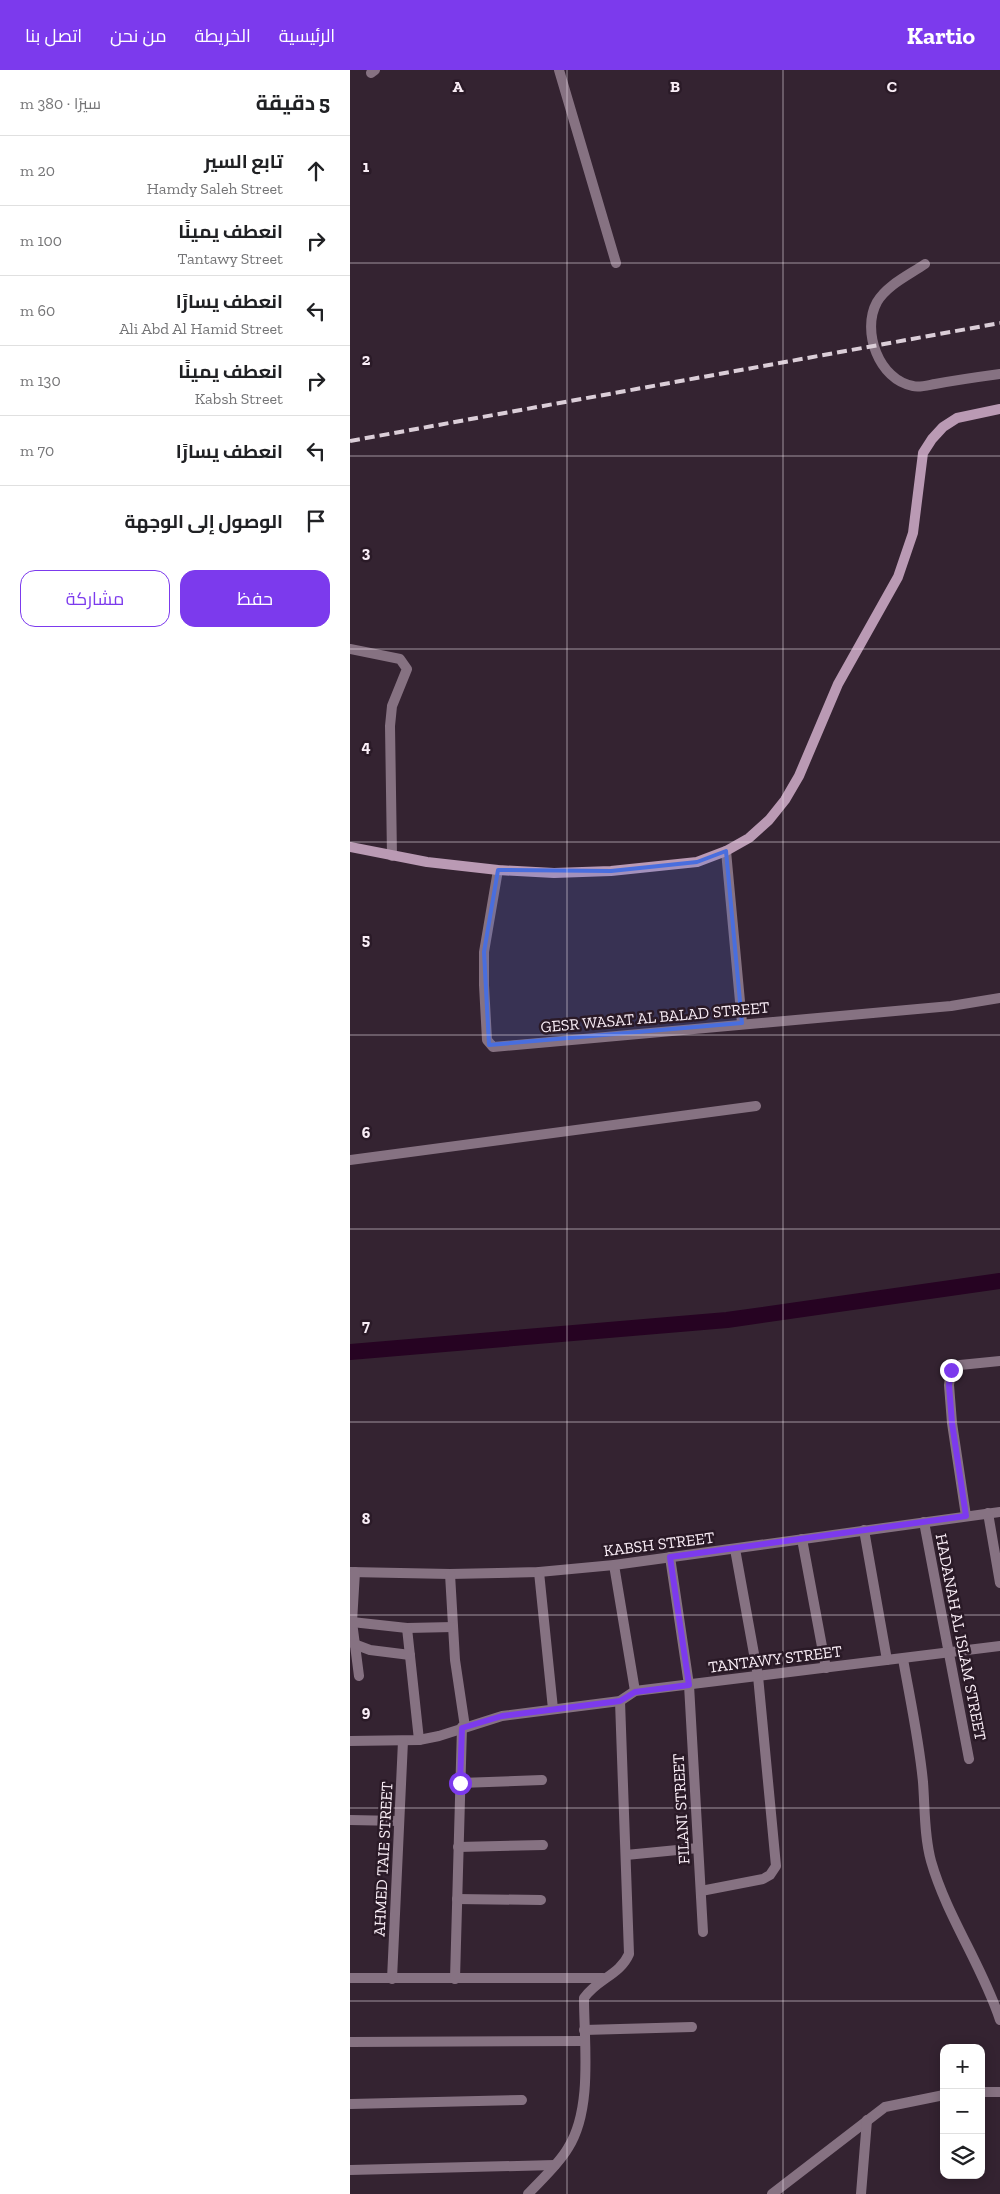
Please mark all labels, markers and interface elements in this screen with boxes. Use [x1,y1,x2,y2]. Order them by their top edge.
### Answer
text: Kartio [907,21,975,50]
text: اتصل بنا [25,25,82,47]
text: من نحن [110,25,167,47]
text: الخريطة [195,25,251,47]
text: الرئيسية [279,25,335,47]
text: A [453,77,464,96]
text: B [670,77,680,96]
text: C [887,77,897,96]
text: 5 دقيقة [256,90,330,115]
text: سيرًا · 380 m [20,94,101,113]
text: تابع السير [204,150,283,173]
icon: ahead [302,157,330,185]
text: 1 [363,157,370,176]
text: 20 m [20,161,55,180]
text: Hamdy Saleh Street [147,179,283,198]
text: انعطف يمينًا [178,220,283,243]
icon: right [302,227,330,255]
text: 100 m [20,231,62,250]
text: Tantawy Street [177,249,283,268]
text: انعطف يسارًا [176,290,283,313]
icon: left [302,297,330,325]
text: 60 m [20,301,55,320]
text: Ali Abd Al Hamid Street [119,319,283,338]
text: 2 [362,350,371,369]
text: انعطف يمينًا [178,360,283,383]
icon: right [302,367,330,395]
text: 130 m [20,371,61,390]
text: Kabsh Street [195,389,283,408]
icon: left [302,437,330,465]
text: انعطف يسارًا [176,440,283,463]
text: 70 m [20,441,54,460]
icon: arrive [302,507,330,535]
text: الوصول إلى الوجهة [125,510,283,533]
text: 3 [362,543,371,562]
button: مشاركة [20,570,170,627]
button: حفظ [180,570,330,627]
text: 4 [361,737,371,756]
text: 5 [362,930,370,949]
street label: GESR WASAT AL BALAD STREET [540,998,770,1036]
text: 6 [362,1123,371,1142]
text: 7 [362,1316,370,1335]
route end [940,1359,963,1382]
text: 8 [362,1509,371,1528]
street label: KABSH STREET [602,1528,716,1560]
street label: HADANAH AL ISLAM STREET [932,1532,990,1742]
street label: TANTAWY STREET [707,1641,843,1677]
text: 9 [362,1702,371,1721]
street label: FILANI STREET [669,1753,693,1865]
route start [449,1772,472,1795]
street label: AHMED TAIE STREET [369,1781,397,1937]
map controls [940,2044,985,2179]
button: + [940,2044,985,2089]
button: − [940,2089,985,2134]
button: layers [940,2134,985,2179]

